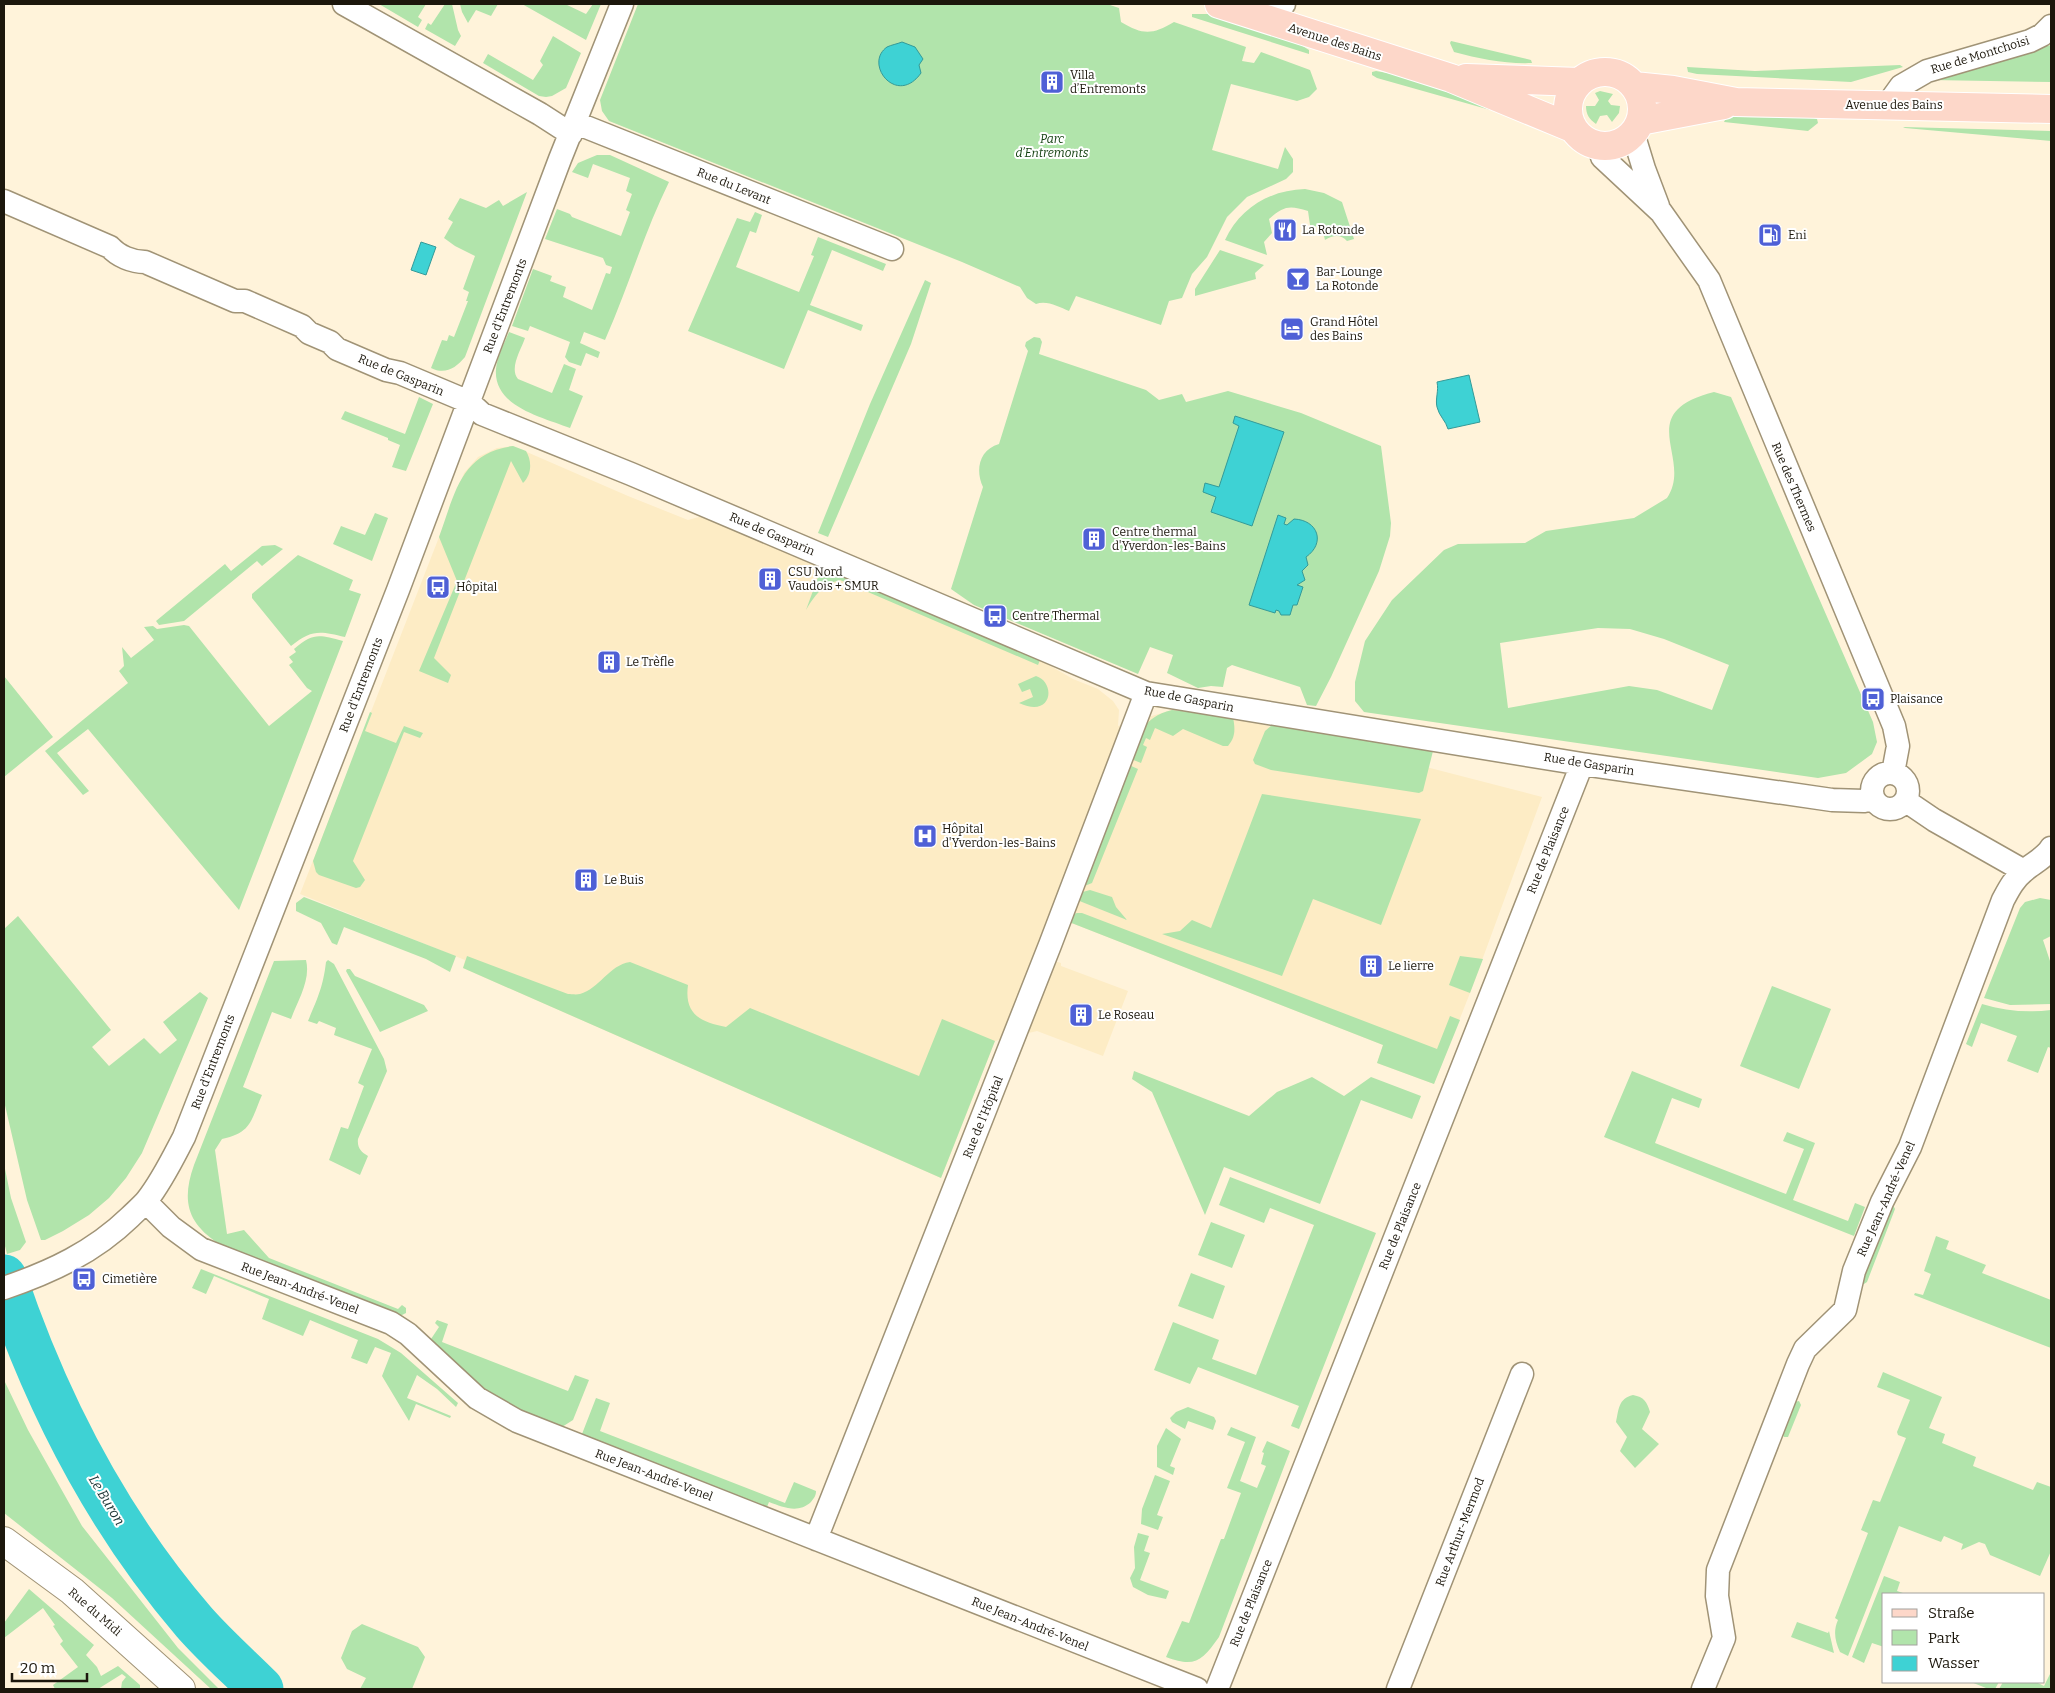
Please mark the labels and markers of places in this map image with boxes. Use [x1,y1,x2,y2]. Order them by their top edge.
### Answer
place label: Villa d’Entremonts [1070,68,1146,96]
building icon: Villa d’Entremonts [1039,69,1065,95]
restaurant icon: La Rotonde [1272,217,1298,243]
fuel station icon: Eni [1757,222,1783,248]
place label: La Rotonde [1302,223,1364,237]
place label: Eni [1788,228,1807,242]
place label: Bar-Lounge La Rotonde [1316,265,1382,293]
bar icon: Bar-Lounge La Rotonde [1285,266,1311,292]
place label: Grand Hôtel des Bains [1310,315,1378,343]
hotel icon: Grand Hôtel des Bains [1279,316,1305,342]
place label: Centre thermal d'Yverdon-les-Bains [1112,525,1226,553]
building icon: Centre thermal d'Yverdon-les-Bains [1081,526,1107,552]
place label: CSU Nord Vaudois + SMUR [788,565,879,593]
building icon: CSU Nord Vaudois + SMUR [757,566,783,592]
bus stop icon: Hôpital [425,574,451,600]
place label: Hôpital [456,580,498,594]
bus stop icon: Centre Thermal [982,603,1008,629]
place label: Centre Thermal [1012,609,1100,623]
building icon: Le Trèfle [596,649,622,675]
place label: Le Trèfle [626,655,674,669]
bus stop icon: Plaisance [1860,686,1886,712]
place label: Plaisance [1890,692,1943,706]
place label: Hôpital d'Yverdon-les-Bains [942,822,1056,850]
hospital icon: Hôpital d'Yverdon-les-Bains [912,823,938,849]
building icon: Le Buis [573,867,599,893]
place label: Le Buis [604,873,644,887]
building icon: Le lierre [1358,953,1384,979]
place label: Le lierre [1388,959,1434,973]
building icon: Le Roseau [1068,1002,1094,1028]
place label: Le Roseau [1098,1008,1155,1022]
bus stop icon: Cimetière [71,1266,97,1292]
place label: Cimetière [102,1272,157,1286]

